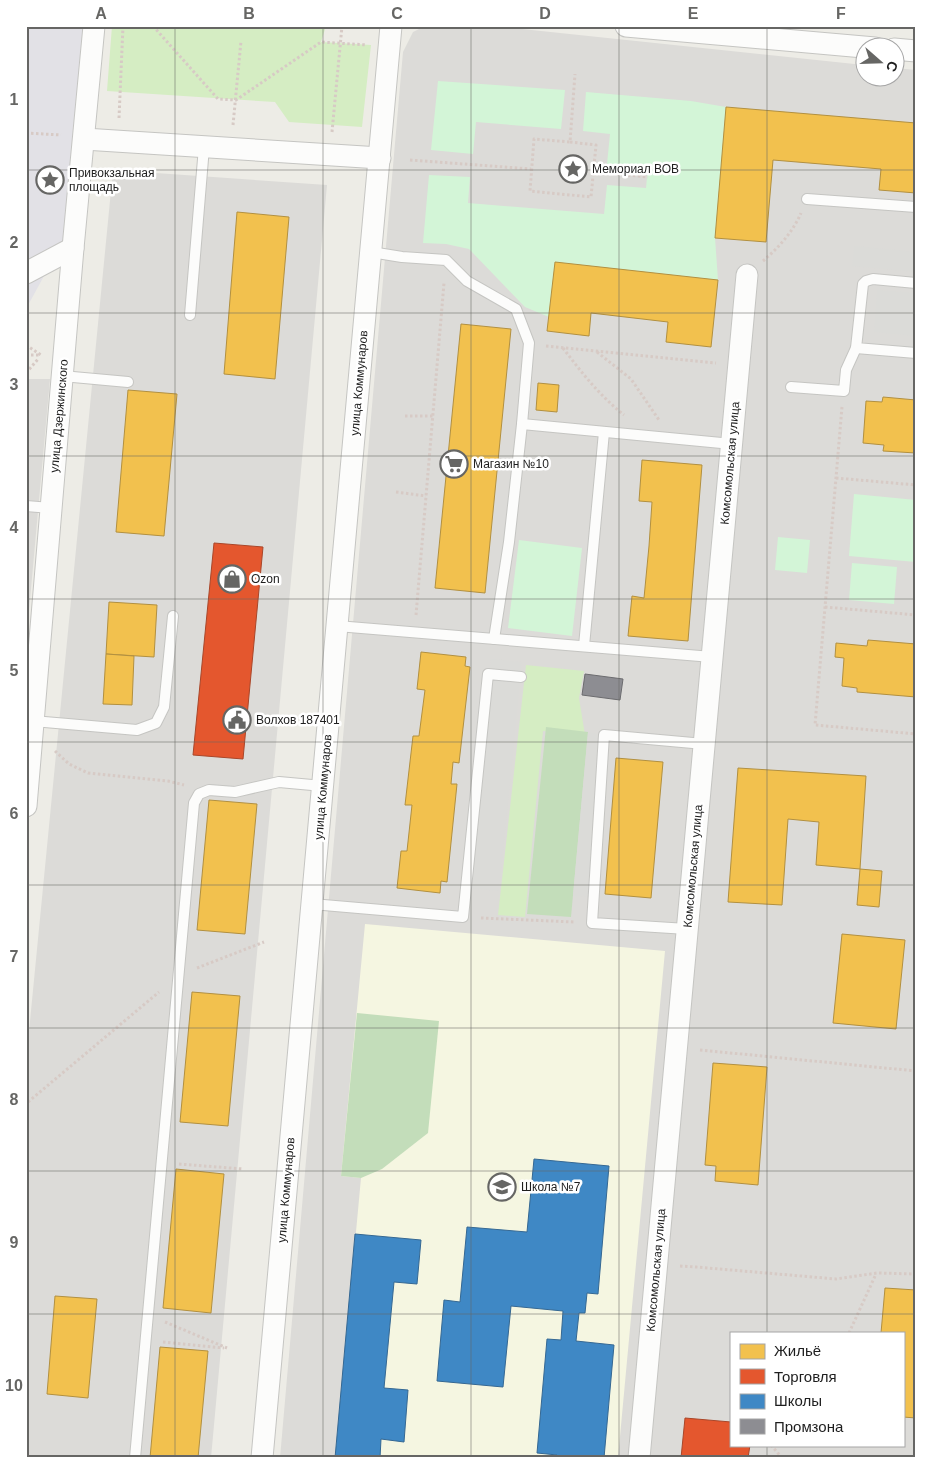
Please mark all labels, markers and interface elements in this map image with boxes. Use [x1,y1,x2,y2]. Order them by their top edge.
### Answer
text: A [95,5,107,22]
text: B [243,5,255,22]
text: C [391,5,403,22]
text: D [539,5,551,22]
text: E [688,5,699,22]
text: F [836,5,846,22]
north arrow [854,38,904,88]
text: С [883,59,901,74]
text: 1 [10,91,19,108]
place icon: Мемориал ВОВ [558,154,588,184]
place label: Мемориал ВОВ [592,162,679,176]
place icon: Привокзальная площадь [35,165,65,195]
place label: Привокзальная площадь [69,166,155,194]
text: 2 [10,234,19,251]
street label: улица Коммунаров [347,330,371,436]
street label: улица Дзержинского [47,358,71,473]
text: 3 [10,376,19,393]
street label: Комсомольская улица [718,400,742,525]
supermarket icon: Магазин №10 [439,449,469,479]
place label: Магазин №10 [473,457,549,471]
text: 4 [10,519,19,536]
shop icon: Ozon [217,564,247,594]
place label: Ozon [251,572,280,586]
text: 5 [10,662,19,679]
public building icon: Волхов 187401 [222,705,252,735]
place label: Волхов 187401 [256,713,340,727]
street label: улица Коммунаров [311,734,335,840]
street label: Комсомольская улица [681,803,705,928]
text: 6 [10,805,19,822]
text: 7 [10,948,19,965]
text: 8 [10,1091,19,1108]
street label: улица Коммунаров [274,1137,298,1243]
school or university icon: Школа №7 [487,1172,517,1202]
place label: Школа №7 [521,1180,581,1194]
street label: Комсомольская улица [644,1207,668,1332]
text: 9 [10,1234,19,1251]
legend [730,1332,904,1446]
text: Жильё [774,1342,821,1359]
text: Торговля [774,1368,837,1385]
text: 10 [5,1377,23,1394]
text: Школы [774,1392,822,1409]
text: Промзона [774,1418,844,1435]

